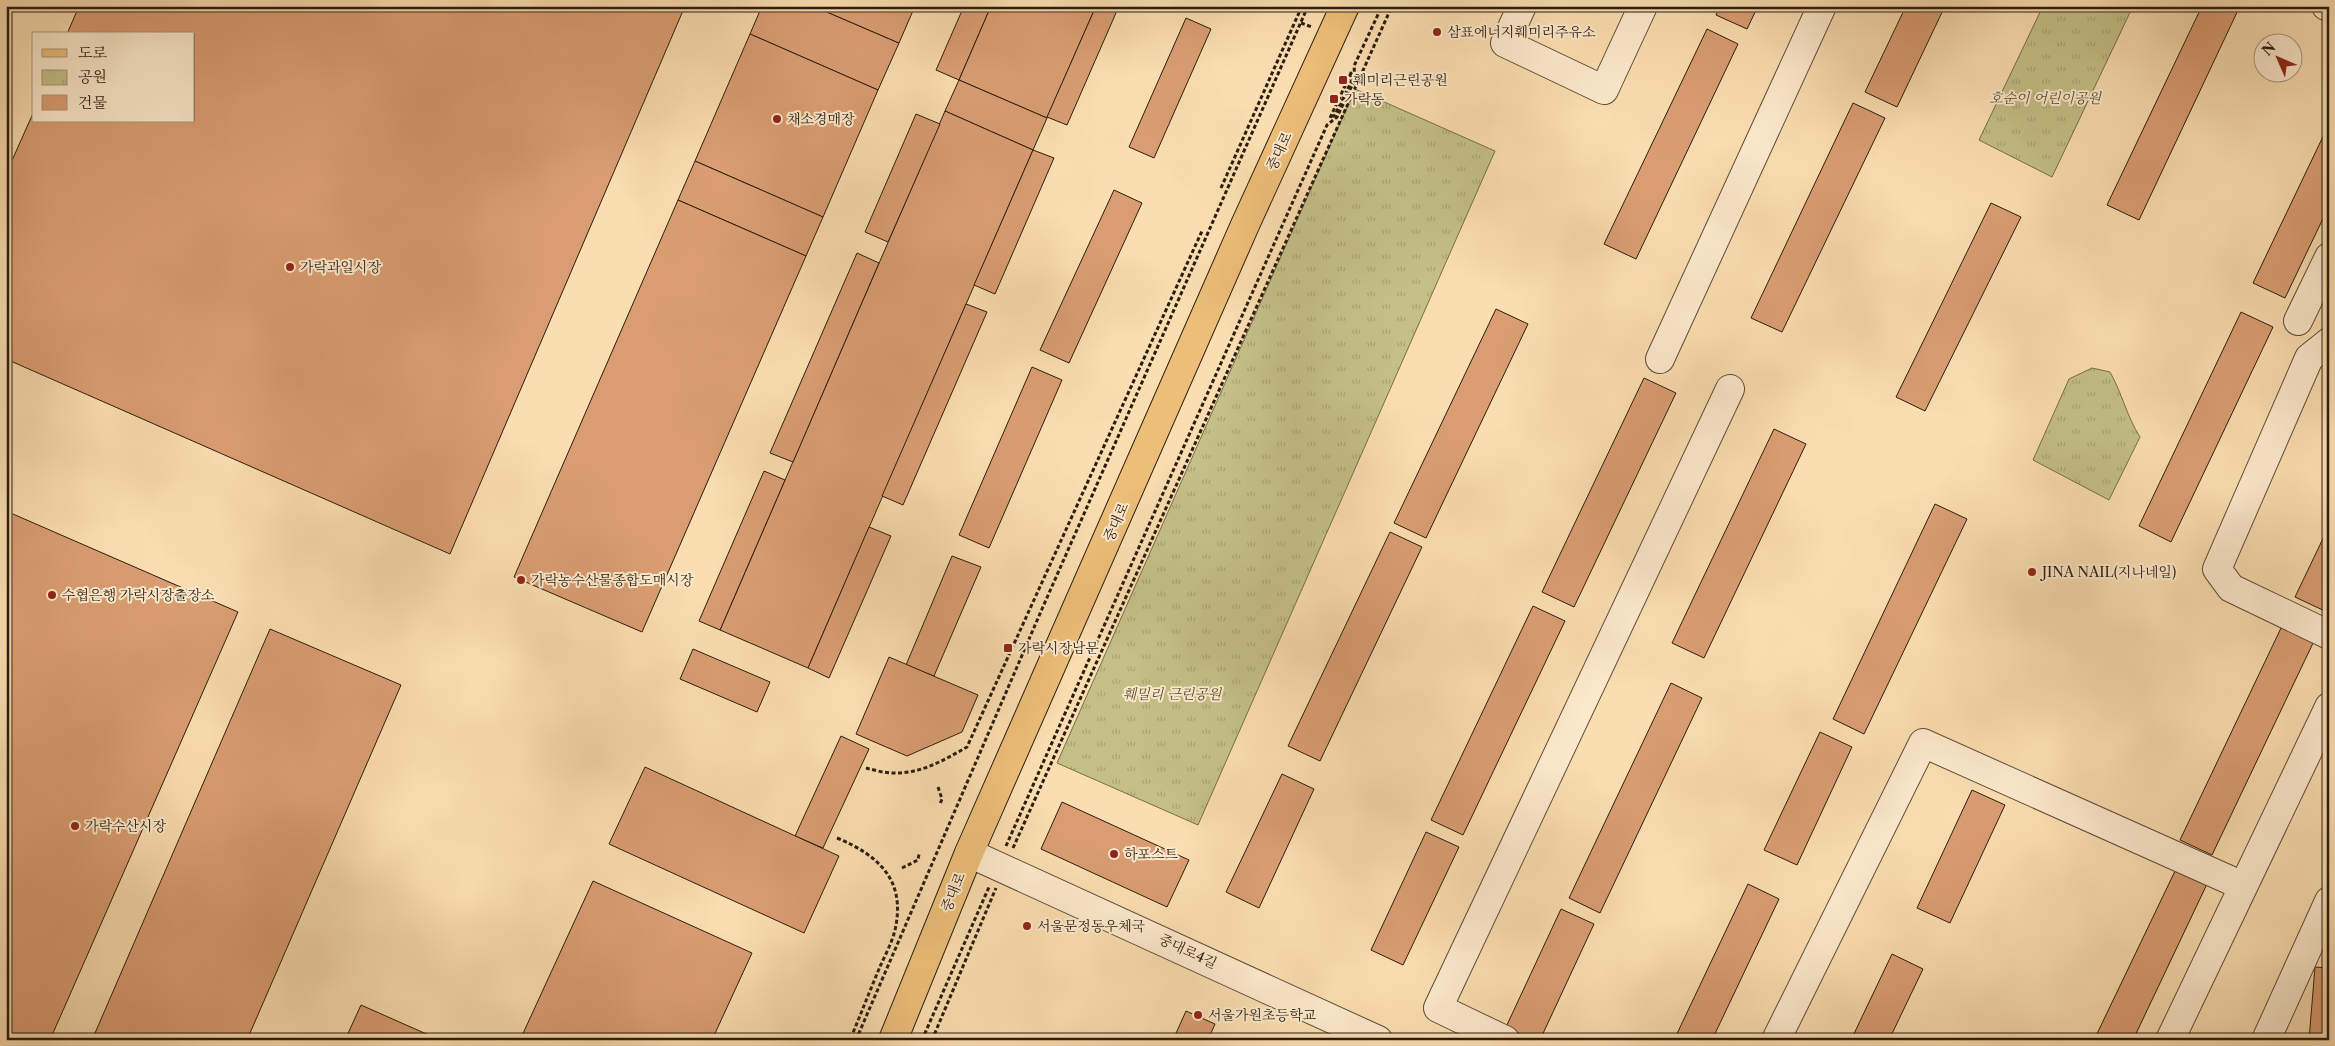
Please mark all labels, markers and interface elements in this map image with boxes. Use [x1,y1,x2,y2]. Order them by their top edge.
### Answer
place label: 삼표에너지훼미리주유소 [1447,23,1596,41]
marker: 삼표에너지훼미리주유소 [1431,26,1443,38]
legend [32,32,195,122]
north arrow [2252,32,2302,82]
text: N [2258,38,2279,59]
text: 도로 [78,43,107,62]
text: 공원 [78,67,107,86]
place label: 훼미리근린공원 [1353,71,1448,89]
marker: 훼미리근린공원 [1337,74,1349,86]
park label: 호순이 어린이공원 [1989,89,2102,107]
place label: 가락동 [1344,90,1385,108]
text: 건물 [78,93,107,112]
marker: 가락동 [1328,93,1340,105]
place label: 채소경매장 [787,110,855,128]
marker: 채소경매장 [771,113,783,125]
street label: 중대로 [1262,128,1296,173]
place label: 가락과일시장 [300,258,382,276]
marker: 가락과일시장 [284,261,296,273]
street label: 중대로 [1100,499,1133,544]
place label: JINA NAIL(지나네일) [2040,563,2176,581]
marker: JINA NAIL(지나네일) [2026,566,2038,578]
place label: 가락농수산물종합도매시장 [531,571,694,589]
marker: 가락농수산물종합도매시장 [515,574,527,586]
place label: 수협은행 가락시장출장소 [62,586,215,604]
marker: 수협은행 가락시장출장소 [46,589,58,601]
place label: 가락시장남문 [1018,639,1099,657]
marker: 가락시장남문 [1002,642,1014,654]
park label: 훼밀리 근린공원 [1123,685,1223,703]
place label: 가락수산시장 [85,817,167,835]
marker: 가락수산시장 [69,820,81,832]
place label: 하포스트 [1124,845,1179,863]
marker: 하포스트 [1108,848,1120,860]
street label: 중대로 [937,869,969,914]
place label: 서울문정동우체국 [1037,917,1145,935]
marker: 서울문정동우체국 [1021,920,1033,932]
street label: 중대로4길 [1156,930,1220,972]
place label: 서울가원초등학교 [1208,1006,1317,1024]
marker: 서울가원초등학교 [1192,1009,1204,1021]

